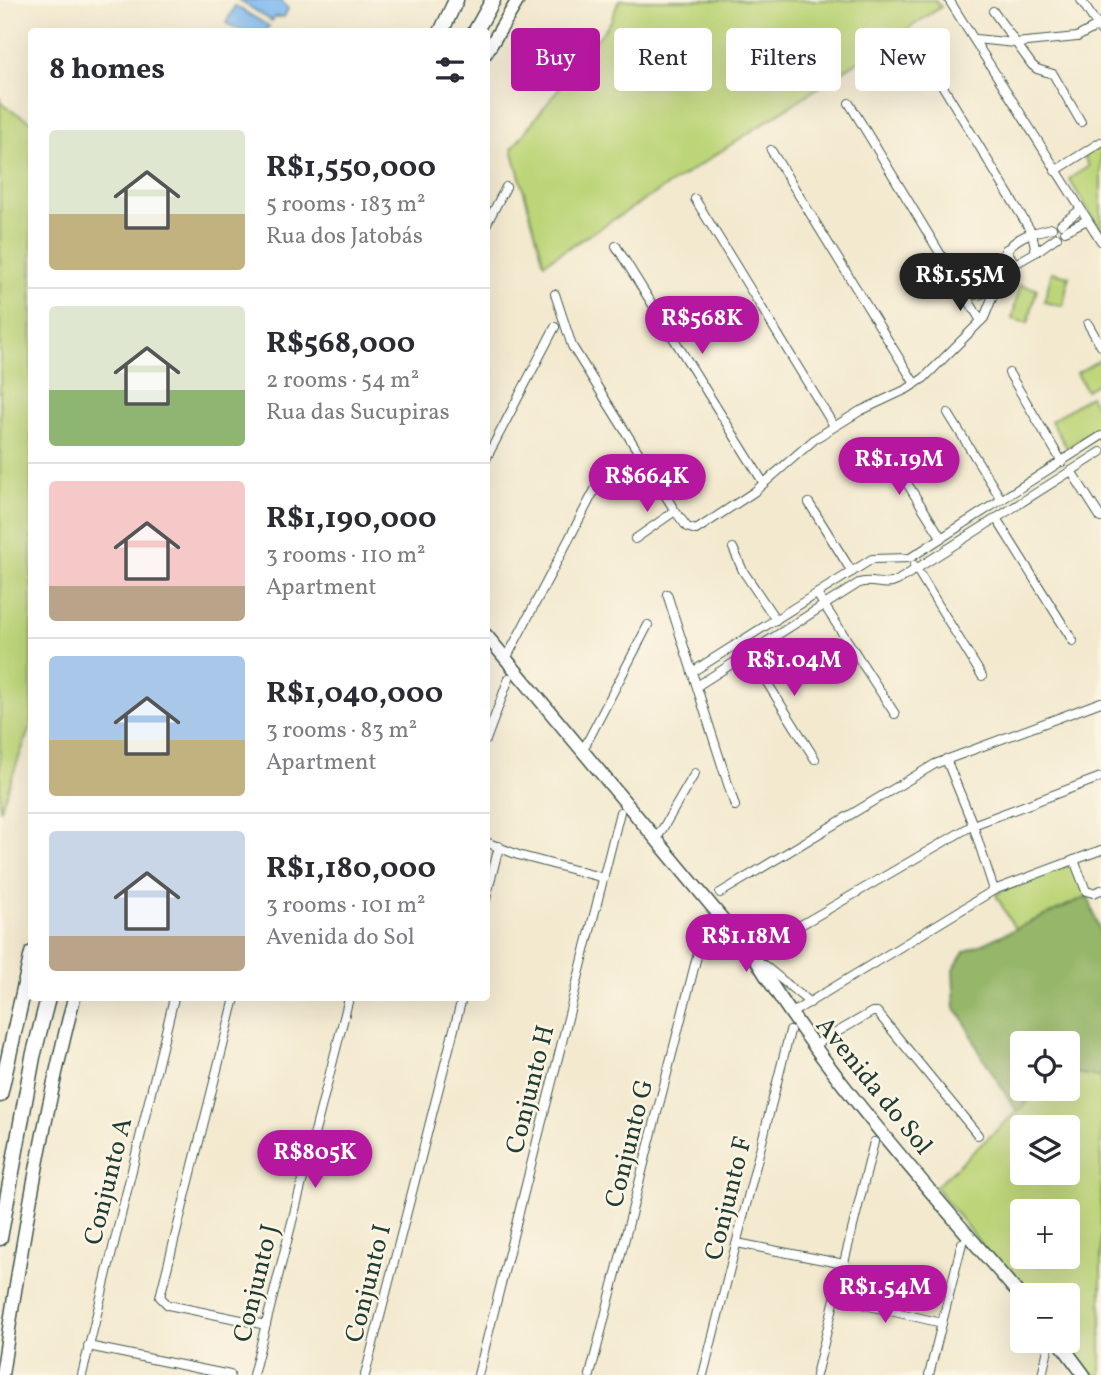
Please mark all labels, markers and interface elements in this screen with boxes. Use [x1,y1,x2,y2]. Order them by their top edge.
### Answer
chip: Buy [511,28,600,91]
chip: Rent [614,28,712,91]
chip: Filters [726,28,841,91]
chip: New [855,28,950,91]
text: 8 homes [49,49,165,91]
icon: filters [431,51,469,89]
text: R$1,550,000 [266,147,436,189]
icon: home [105,158,189,242]
text: 5 rooms · 183 m² [266,189,426,221]
text: Rua dos Jatobás [266,221,423,253]
pin: R$1.55M [895,254,1025,313]
text: R$1.55M [916,260,1004,292]
pin: R$568K [645,296,759,356]
text: R$568K [661,303,743,335]
text: R$568,000 [266,323,415,365]
icon: home [105,334,189,418]
text: 2 rooms · 54 m² [266,365,419,397]
text: Rua das Sucupiras [266,397,450,429]
pin: R$1.19M [834,438,964,497]
text: R$1.19M [855,444,943,476]
pin: R$664K [590,454,704,514]
text: R$664K [605,461,689,493]
text: R$1,190,000 [266,498,437,540]
icon: home [105,509,189,593]
text: 3 rooms · 110 m² [266,540,426,572]
text: Apartment [266,572,377,604]
pin: R$1.04M [729,638,859,698]
text: R$1.04M [747,645,841,677]
text: R$1,040,000 [266,673,443,715]
icon: home [105,684,189,768]
text: 3 rooms · 83 m² [266,715,417,747]
text: Apartment [266,747,377,779]
text: R$1,180,000 [266,848,436,890]
icon: home [105,859,189,943]
text: 3 rooms · 101 m² [266,890,426,922]
pin: R$1.18M [681,914,811,974]
text: R$1.18M [702,921,790,953]
text: Avenida do Sol [266,922,415,954]
street label: Avenida do Sol [807,1010,940,1163]
street label: Conjunto H [498,1021,564,1158]
map controls [1010,1031,1080,1353]
button: locate [1010,1031,1080,1101]
street label: Conjunto G [597,1076,663,1211]
street label: Conjunto A [76,1114,142,1249]
button: layers [1010,1115,1080,1185]
pin: R$805K [258,1130,372,1190]
street label: Conjunto F [696,1133,762,1264]
text: R$805K [273,1137,357,1169]
button: + [1010,1199,1080,1269]
street label: Conjunto I [337,1220,401,1347]
street label: Conjunto J [225,1221,289,1346]
pin: R$1.54M [820,1266,950,1325]
text: R$1.54M [839,1272,931,1304]
button: − [1010,1283,1080,1353]

